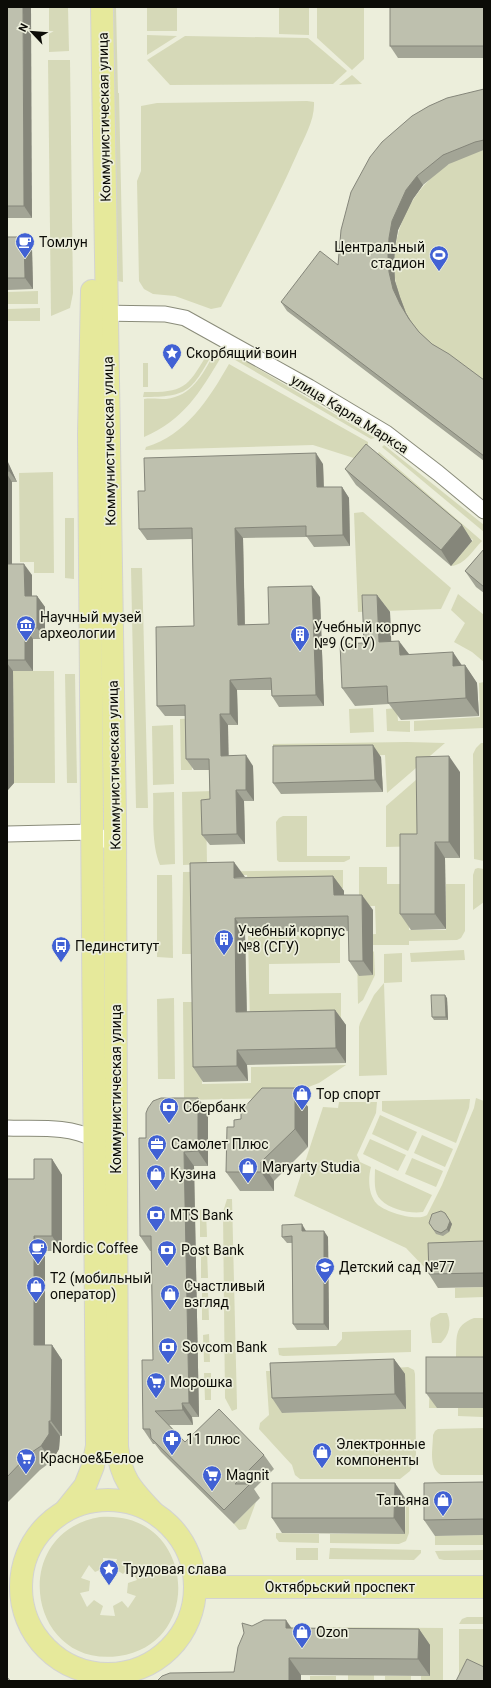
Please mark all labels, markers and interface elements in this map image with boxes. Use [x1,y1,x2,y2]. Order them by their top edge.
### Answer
north arrow [12,12,52,52]
text: N [16,21,31,34]
street label: Коммунистическая улица [95,32,113,202]
cafe icon: Томлун [14,231,36,259]
place label: Томлун [39,234,88,250]
place label: Центральный стадион [334,239,425,271]
sports icon: Центральный стадион [428,244,450,272]
place icon: Скорбящий воин [161,342,183,370]
place label: Скорбящий воин [186,345,297,361]
street label: Коммунистическая улица [100,356,118,526]
street label: улица Карла Маркса [288,371,412,457]
place label: Научный музей археологии [40,609,142,641]
museum icon: Научный музей археологии [15,614,37,642]
place label: Учебный корпус №9 (СГУ) [314,619,421,652]
building icon: Учебный корпус №9 (СГУ) [289,624,311,652]
street label: Коммунистическая улица [105,680,123,850]
place label: Учебный корпус №8 (СГУ) [238,923,345,956]
building icon: Учебный корпус №8 (СГУ) [213,928,235,956]
bus stop icon: Пединститут [50,935,72,963]
place label: Пединститут [75,938,160,954]
street label: Коммунистическая улица [108,1004,124,1174]
shop icon: Top спорт [291,1083,313,1111]
place label: Top спорт [316,1086,381,1102]
bank icon: Сбербанк [158,1096,180,1124]
place label: Сбербанк [183,1099,247,1115]
office icon: Самолет Плюс [146,1133,168,1161]
place label: Самолет Плюс [171,1136,268,1152]
shop icon: Maryarty Studia [237,1156,259,1184]
place label: Maryarty Studia [262,1159,360,1175]
shop icon: Кузина [145,1163,167,1191]
place label: Кузина [170,1166,216,1182]
bank icon: MTS Bank [145,1204,167,1232]
place label: MTS Bank [170,1207,234,1223]
cafe icon: Nordic Coffee [27,1237,49,1265]
bank icon: Post Bank [156,1239,178,1267]
place label: Nordic Coffee [52,1240,138,1256]
place label: Post Bank [181,1242,245,1258]
school or university icon: Детский сад №77 [314,1256,336,1284]
place label: Детский сад №77 [339,1259,455,1275]
place label: Т2 (мобильный оператор) [50,1270,151,1303]
shop icon: Т2 (мобильный оператор) [25,1275,47,1303]
place label: Счастливый взгляд [184,1278,265,1310]
shop icon: Счастливый взгляд [159,1283,181,1311]
bank icon: Sovcom Bank [157,1336,179,1364]
place label: Sovcom Bank [182,1339,268,1355]
supermarket icon: Морошка [145,1371,167,1399]
place label: Морошка [170,1374,233,1390]
pharmacy icon: 11 плюс [161,1428,183,1456]
place label: 11 плюс [186,1431,240,1447]
place label: Электронные компоненты [336,1436,425,1468]
shop icon: Электронные компоненты [311,1441,333,1469]
supermarket icon: Красное&Белое [15,1447,37,1475]
place label: Красное&Белое [40,1450,144,1466]
supermarket icon: Magnit [201,1464,223,1492]
place label: Magnit [226,1467,270,1483]
shop icon: Татьяна [432,1489,454,1517]
place label: Татьяна [376,1492,429,1508]
place icon: Трудовая слава [98,1558,120,1586]
place label: Трудовая слава [123,1561,227,1577]
street label: Октябрьский проспект [265,1579,415,1595]
shop icon: Ozon [291,1621,313,1649]
place label: Ozon [316,1624,348,1640]

